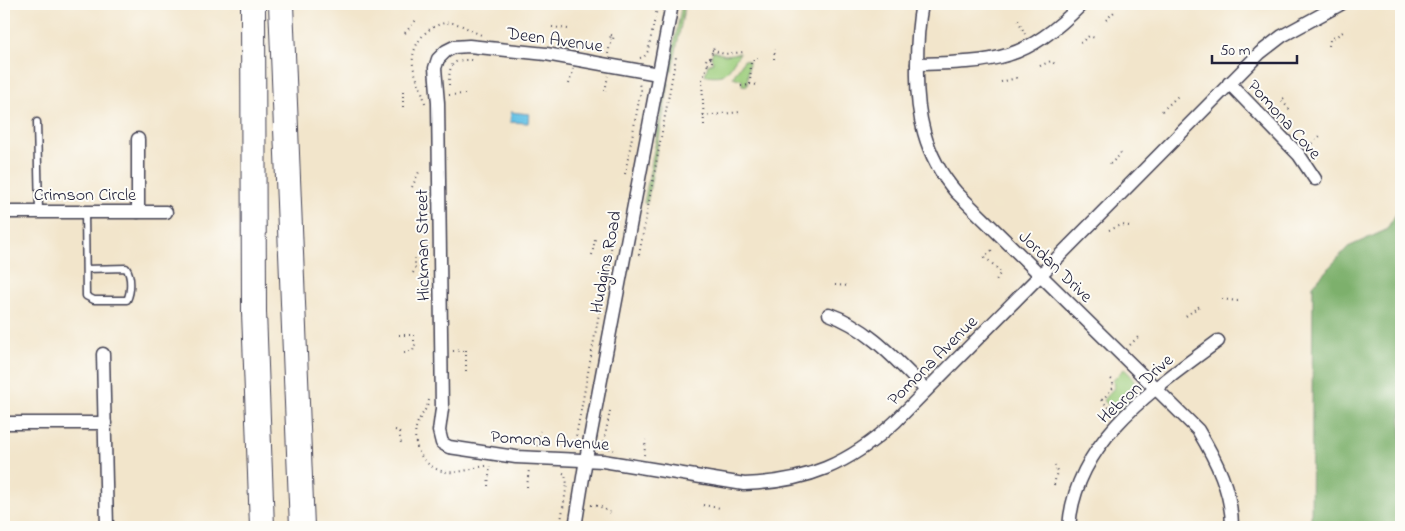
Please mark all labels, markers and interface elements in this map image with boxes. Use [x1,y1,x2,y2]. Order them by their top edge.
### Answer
street label: Deen Avenue [504,21,605,61]
scale bar [1212,32,1298,64]
text: 50 m [1220,40,1251,62]
street label: Pomona Cove [1240,75,1327,167]
street label: Crimson Circle [34,183,137,209]
street label: Hickman Street [410,189,438,301]
street label: Hudgins Road [584,209,631,316]
street label: Jordan Drive [1012,225,1098,310]
street label: Pomona Avenue [882,310,985,413]
street label: Hebron Drive [1093,348,1181,431]
street label: Pomona Avenue [490,425,611,459]

